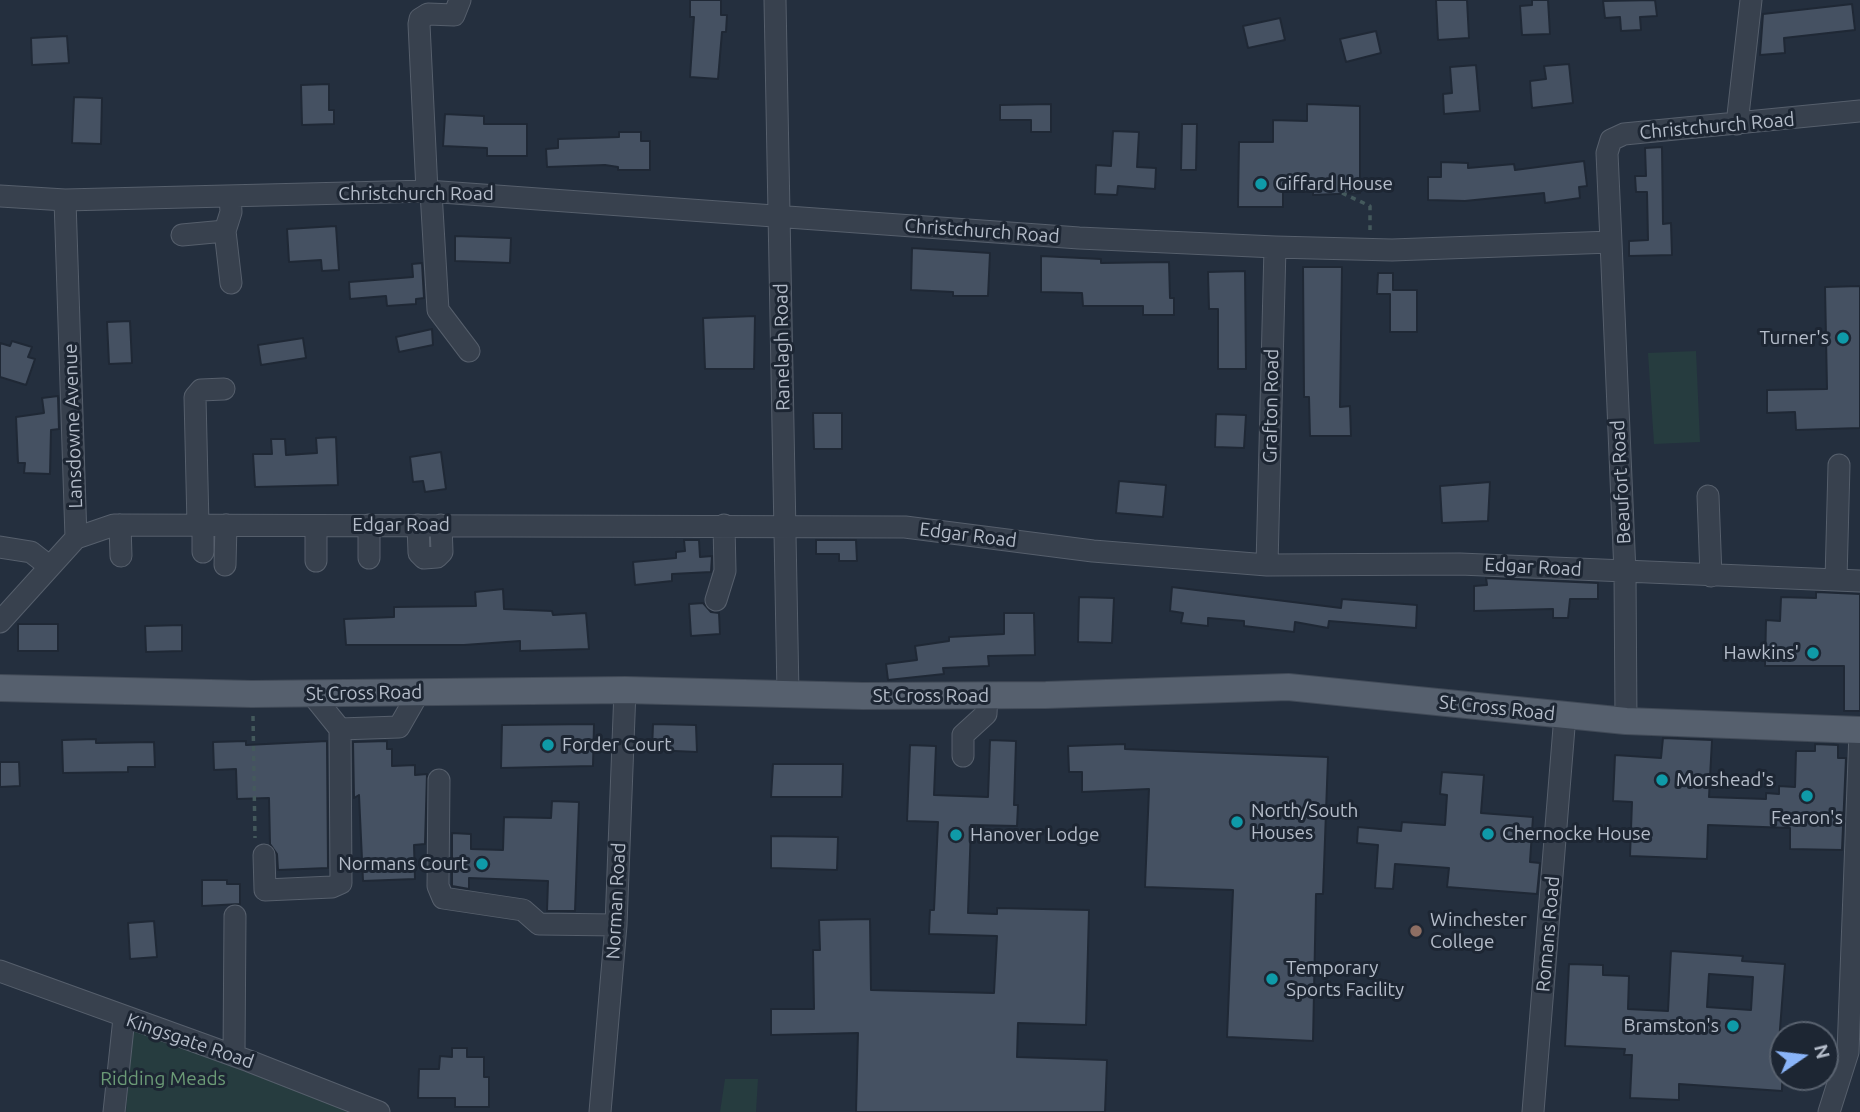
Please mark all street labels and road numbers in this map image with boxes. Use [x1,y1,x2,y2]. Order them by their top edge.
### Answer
street label: Christchurch Road [1639,108,1795,144]
street label: Christchurch Road [338,183,494,205]
street label: Christchurch Road [904,214,1060,248]
street label: Ranelagh Road [769,283,795,411]
street label: Lansdowne Avenue [59,343,87,509]
street label: Grafton Road [1259,349,1283,463]
street label: Beaufort Road [1606,419,1636,545]
street label: Edgar Road [352,514,450,536]
street label: Edgar Road [918,518,1018,552]
street label: Edgar Road [1484,553,1582,581]
street label: St Cross Road [306,681,422,705]
street label: St Cross Road [873,685,989,707]
street label: St Cross Road [1438,691,1556,725]
street label: Norman Road [602,842,630,960]
street label: Romans Road [1532,875,1564,993]
street label: Kingsgate Road [123,1009,257,1073]

